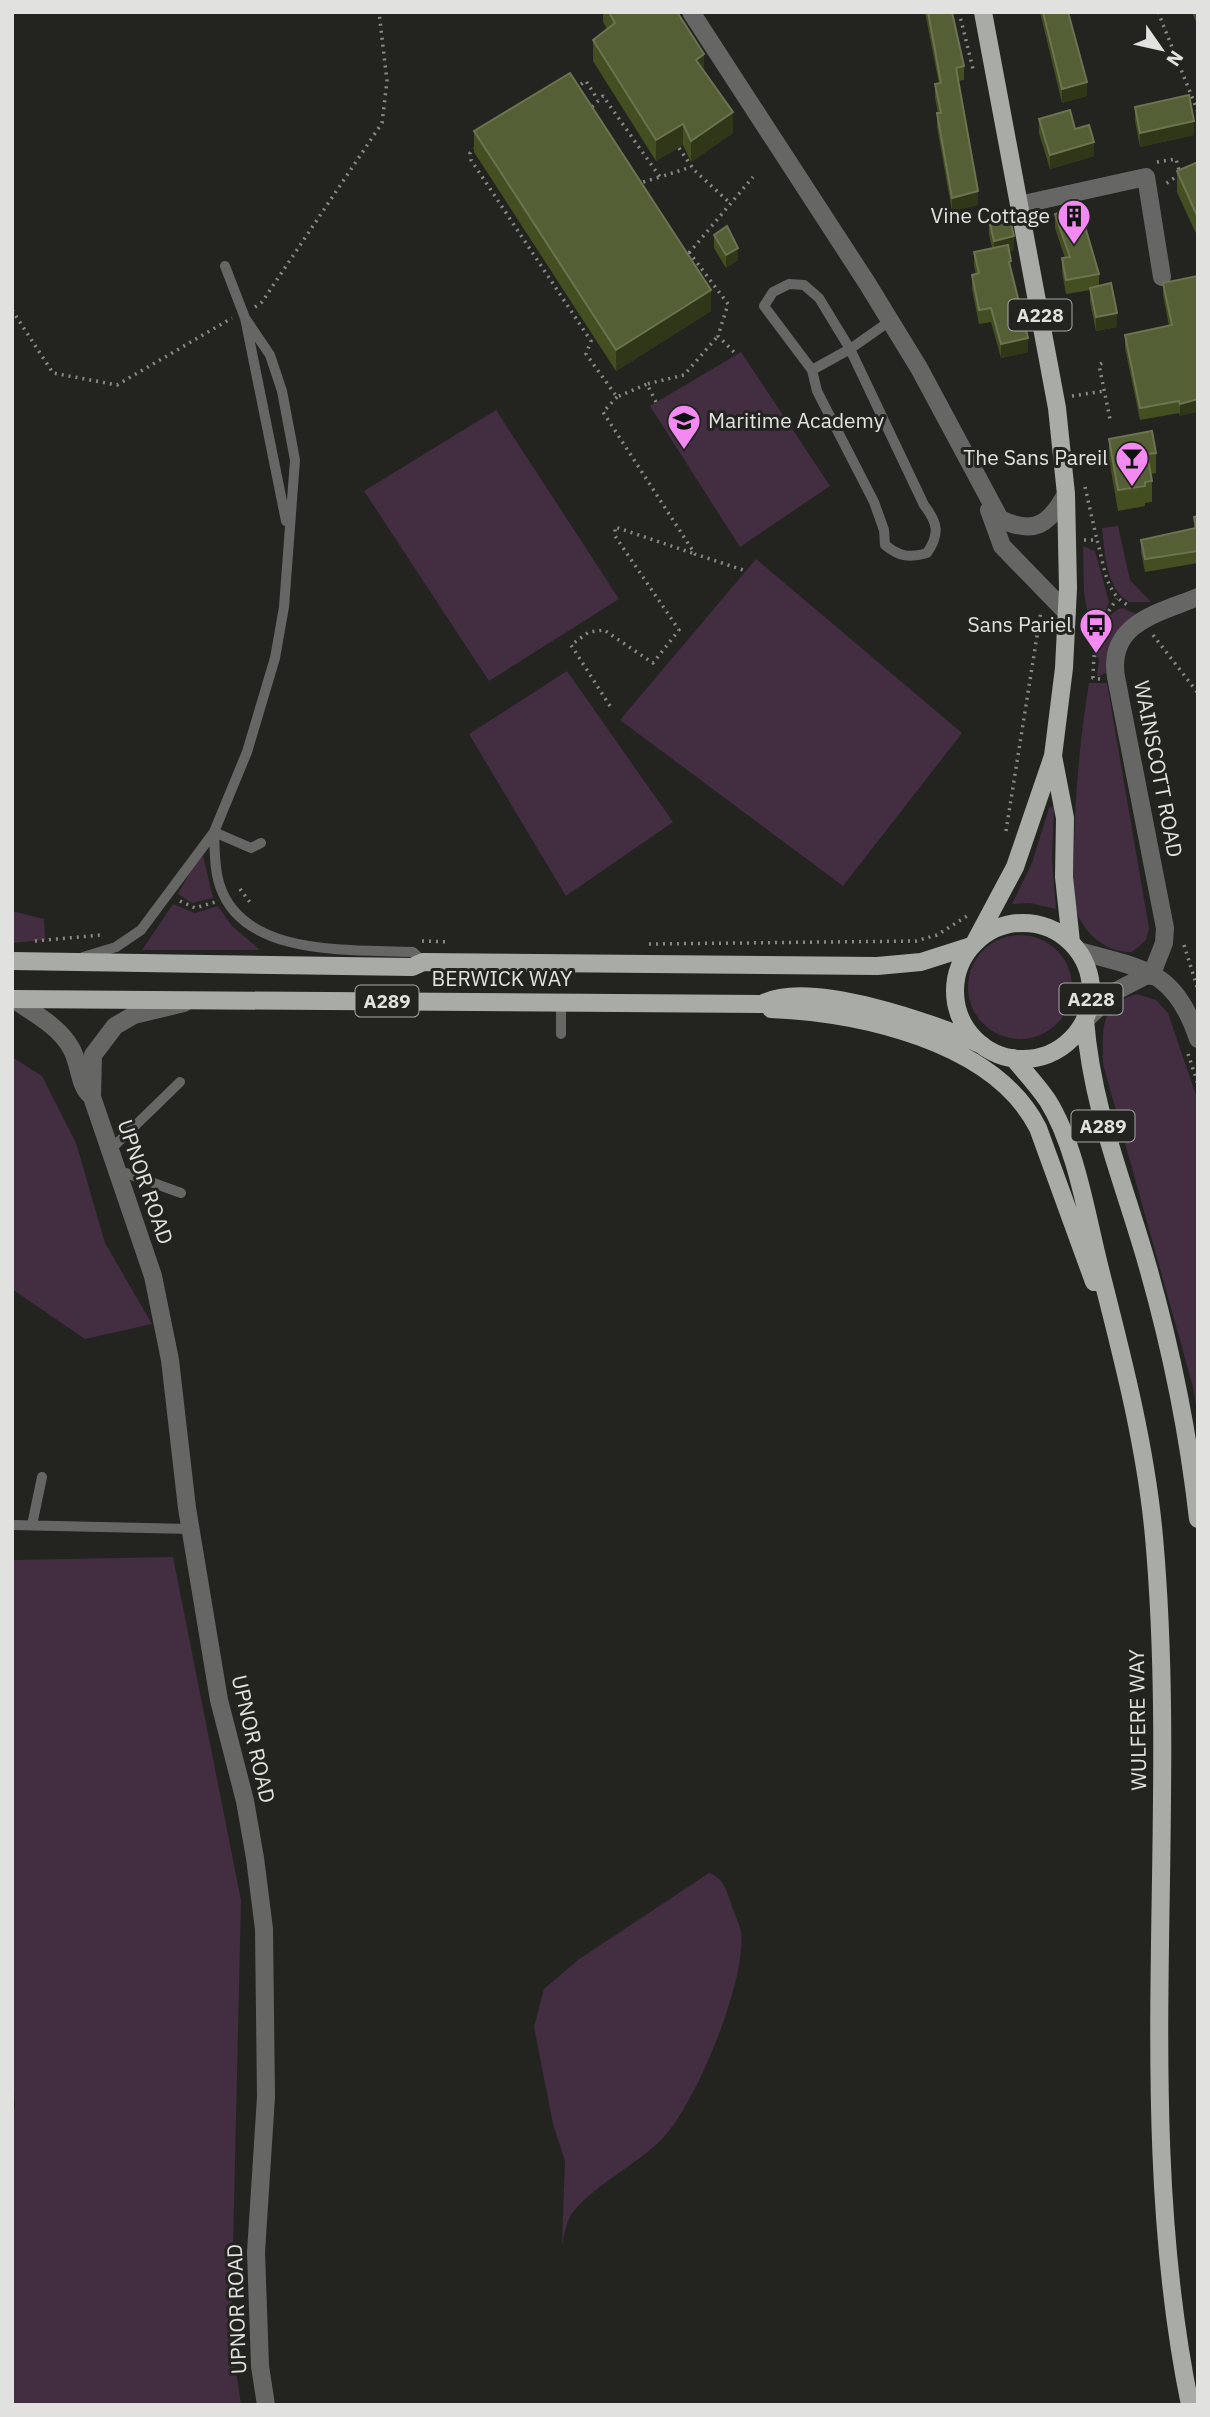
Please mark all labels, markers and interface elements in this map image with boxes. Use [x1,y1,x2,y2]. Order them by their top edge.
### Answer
north arrow [1126,14,1196,84]
text: N [1161,46,1189,71]
building icon: Vine Cottage [1055,197,1093,246]
place label: Vine Cottage [930,201,1050,229]
road number: A228 [1009,300,1072,330]
school or university icon: Maritime Academy [665,402,703,451]
place label: Maritime Academy [708,406,885,434]
bar icon: The Sans Pareil [1113,439,1151,488]
place label: The Sans Pareil [963,443,1108,471]
bus stop icon: Sans Pariel [1077,606,1115,655]
place label: Sans Pariel [968,610,1072,638]
street label: WAINSCOTT ROAD [1128,678,1190,860]
street label: BERWICK WAY [431,964,573,992]
road number: A228 [1060,984,1122,1015]
road number: A289 [356,986,418,1016]
road number: A289 [1072,1110,1134,1142]
street label: UPNOR ROAD [111,1115,180,1248]
street label: WULFERE WAY [1122,1649,1152,1791]
street label: UPNOR ROAD [226,1672,282,1805]
street label: UPNOR ROAD [220,2243,252,2375]

